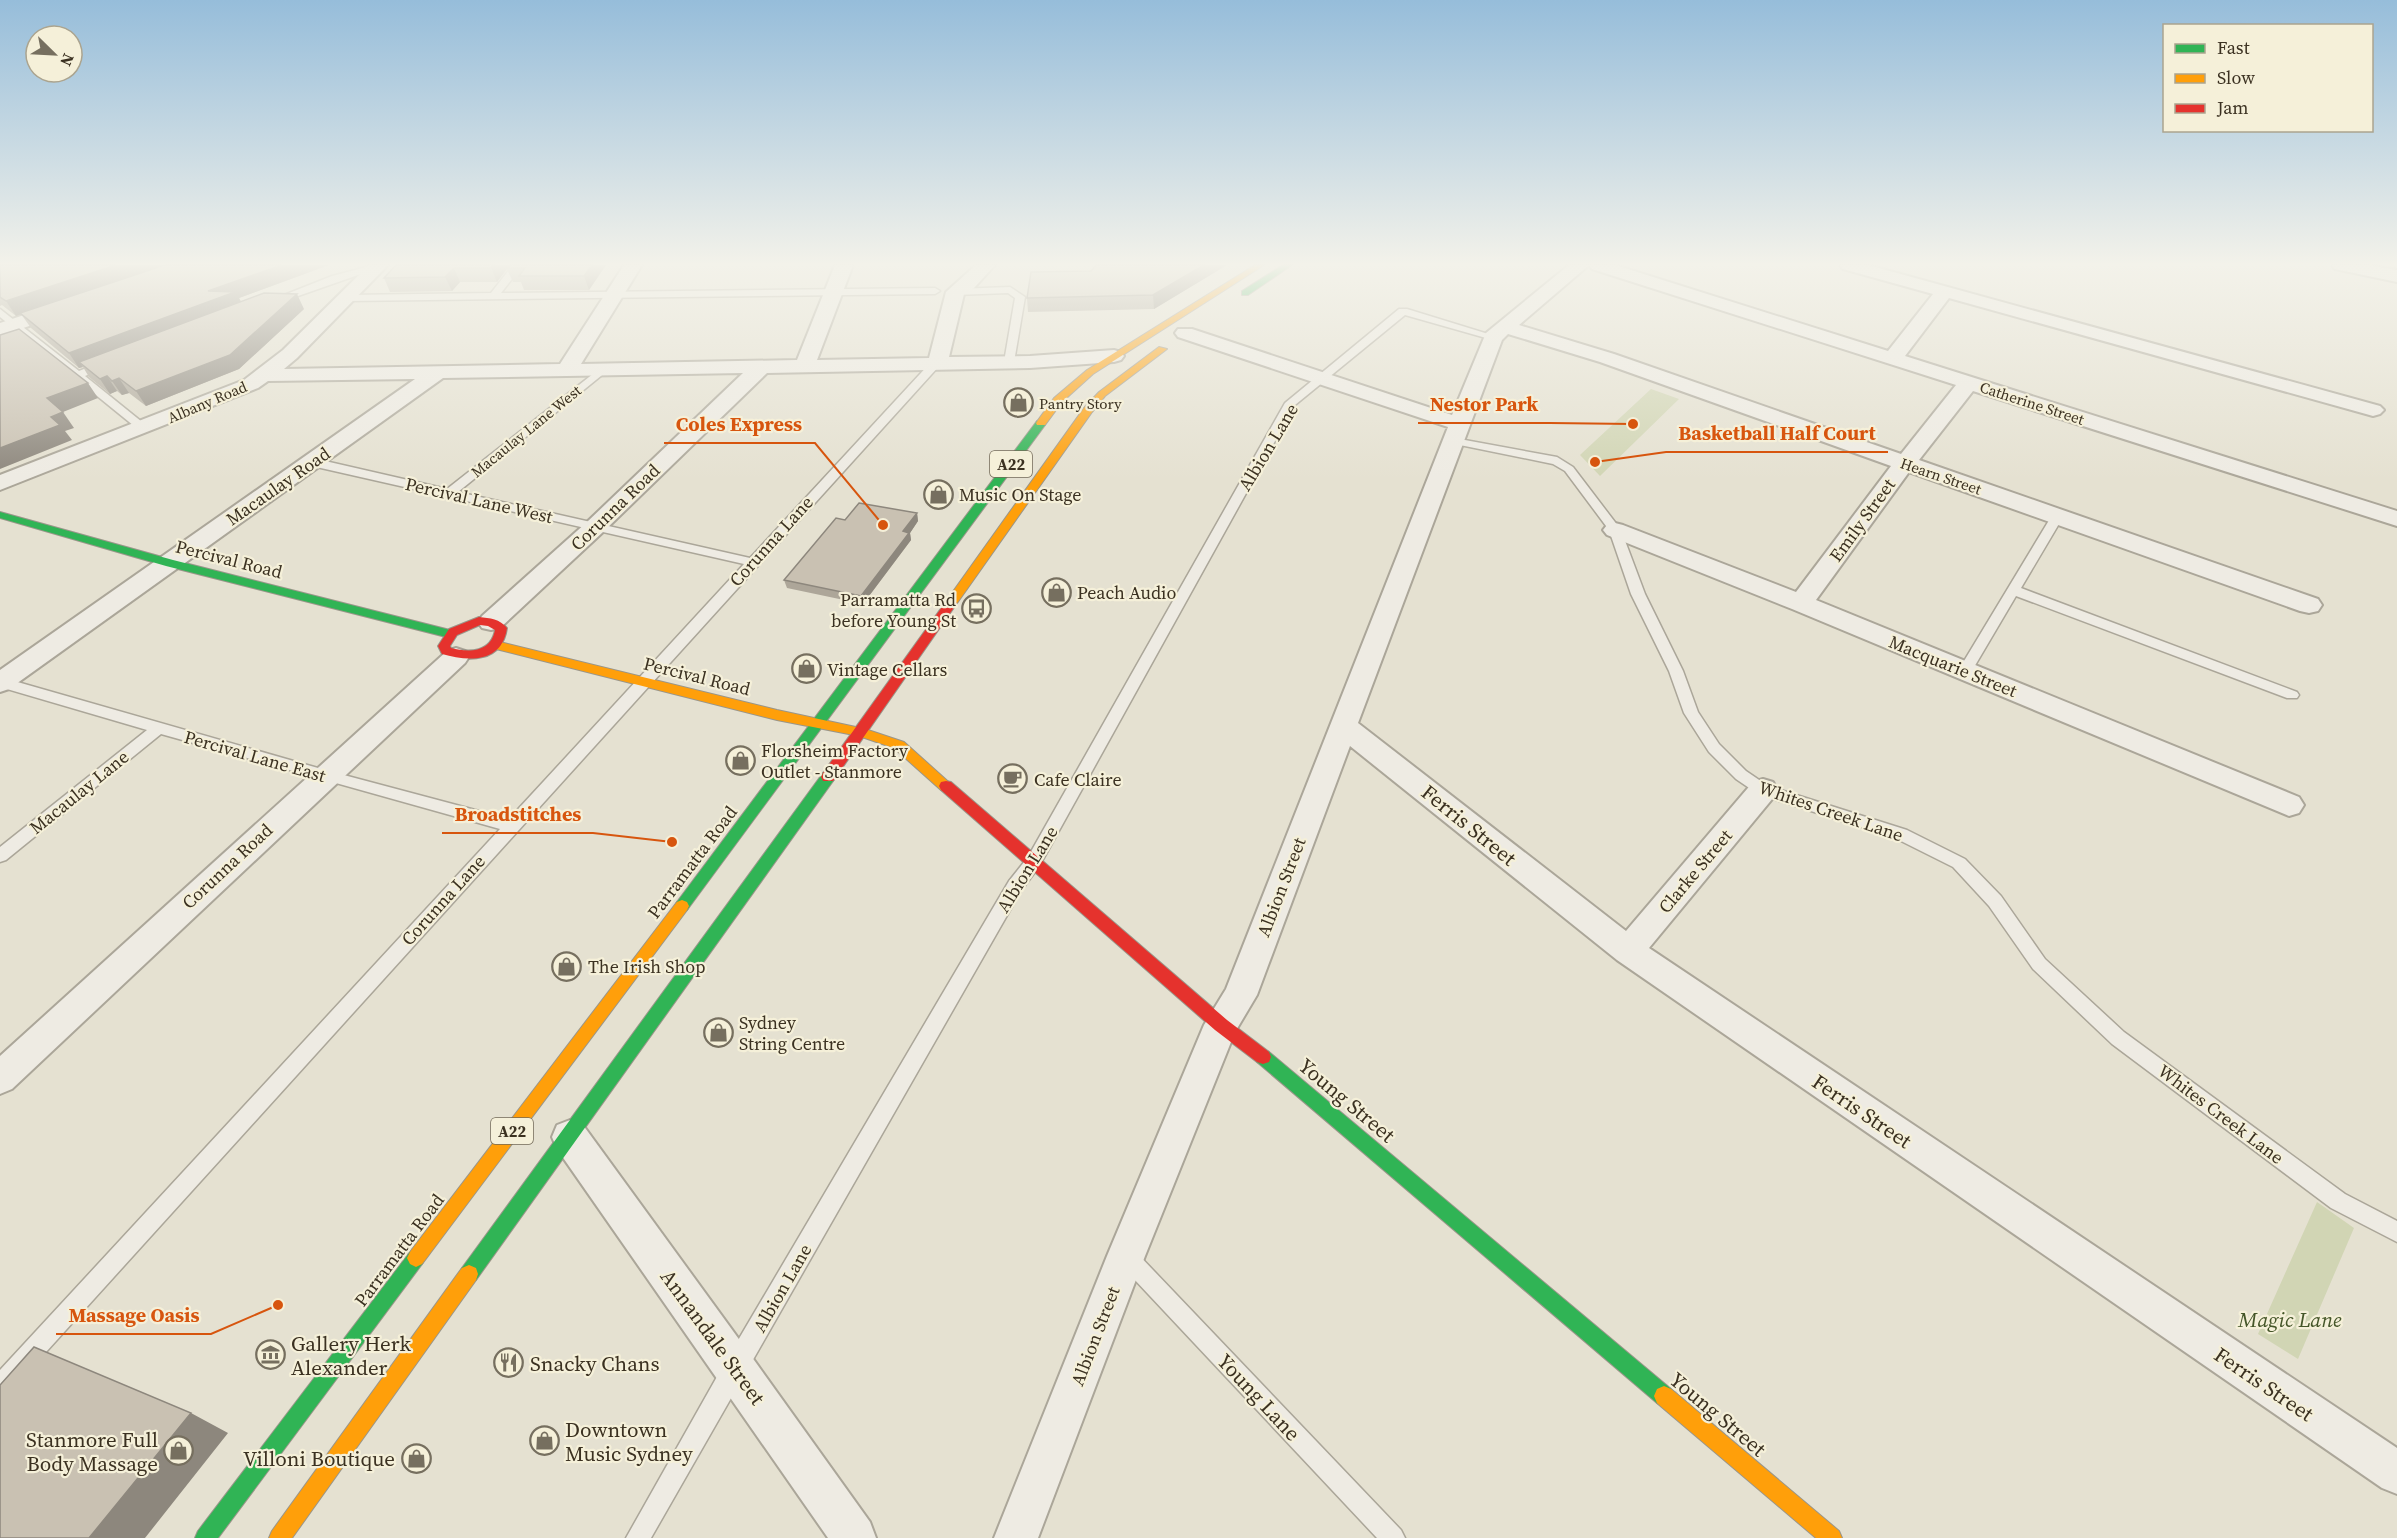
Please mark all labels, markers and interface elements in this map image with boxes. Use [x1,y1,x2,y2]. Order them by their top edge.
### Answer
north arrow [24,24,84,84]
legend [2163,24,2373,132]
text: Fast [2217,35,2250,60]
text: N [55,50,80,70]
text: Slow [2217,65,2255,90]
text: Jam [2216,95,2249,120]
street label: Albany Road [164,376,250,428]
street label: Catherine Street [1977,376,2087,430]
street label: Macaulay Lane West [466,380,586,482]
callout: Nestor Park [1418,385,1550,423]
shop icon: Pantry Story [1002,387,1034,419]
text: Nestor Park [1430,390,1538,418]
place label: Pantry Story [1039,393,1122,414]
street label: Albion Lane [1232,399,1304,495]
callout: Coles Express [664,405,815,443]
text: Coles Express [676,410,802,438]
callout: Basketball Half Court [1666,414,1888,452]
text: Basketball Half Court [1678,419,1876,447]
street label: Macaulay Road [221,441,335,531]
road number: A22 [990,451,1032,477]
street label: Hearn Street [1898,452,1984,500]
street label: Corunna Road [565,458,665,556]
street label: Percival Lane West [403,471,555,529]
street label: Emily Street [1823,473,1901,567]
shop icon: Music On Stage [922,478,954,510]
place label: Music On Stage [959,482,1082,507]
street label: Corunna Lane [723,490,819,592]
street label: Percival Road [173,534,285,584]
shop icon: Peach Audio [1040,576,1072,608]
place label: Peach Audio [1077,580,1176,605]
place label: Parramatta Rd before Young St [831,587,956,633]
bus stop icon: Parramatta Rd before Young St [961,593,993,625]
street label: Macquarie Street [1885,629,2021,703]
street label: Percival Road [641,651,753,701]
shop icon: Vintage Cellars [790,653,822,685]
place label: Vintage Cellars [827,657,948,682]
street label: Percival Lane East [181,724,329,788]
place label: Florsheim Factory Outlet - Stanmore [761,738,909,784]
street label: Macaulay Lane [24,744,134,840]
shop icon: Florsheim Factory Outlet - Stanmore [724,744,756,776]
cafe icon: Cafe Claire [997,763,1029,795]
place label: Cafe Claire [1034,767,1122,792]
street label: Whites Creek Lane [1755,775,1907,847]
street label: Ferris Street [1415,778,1523,872]
callout: Broadstitches [442,795,593,833]
text: Broadstitches [455,800,581,828]
street label: Parramatta Road [641,801,743,923]
street label: Corunna Road [176,818,278,914]
street label: Albion Lane [990,821,1064,917]
street label: Clarke Street [1653,824,1738,918]
street label: Albion Street [1251,834,1311,940]
street label: Corunna Lane [395,849,491,951]
shop icon: The Irish Shop [551,950,583,982]
place label: The Irish Shop [588,954,705,979]
place label: Sydney String Centre [739,1010,845,1056]
shop icon: Sydney String Centre [702,1016,734,1048]
street label: Young Street [1293,1051,1402,1149]
street label: Whites Creek Lane [2153,1058,2289,1170]
street label: Ferris Street [1807,1067,1918,1155]
road number: A22 [491,1118,533,1144]
street label: Parramatta Road [348,1189,450,1311]
street label: Albion Lane [747,1239,817,1337]
street label: Annandale Street [654,1263,772,1411]
street label: Albion Street [1065,1283,1125,1389]
callout: Massage Oasis [56,1296,211,1334]
text: Massage Oasis [68,1301,200,1329]
park label: Magic Lane [2237,1305,2342,1334]
place label: Gallery Herk Alexander [291,1329,411,1382]
museum icon: Gallery Herk Alexander [254,1339,286,1371]
street label: Ferris Street [2209,1340,2320,1428]
restaurant icon: Snacky Chans [493,1347,525,1379]
street label: Young Lane [1211,1347,1307,1447]
place label: Snacky Chans [530,1349,660,1378]
street label: Young Street [1664,1365,1773,1463]
place label: Downtown Music Sydney [565,1415,693,1468]
place label: Stanmore Full Body Massage [26,1425,158,1478]
shop icon: Downtown Music Sydney [528,1425,560,1457]
shop icon: Stanmore Full Body Massage [163,1435,195,1467]
shop icon: Villoni Boutique [400,1442,432,1474]
place label: Villoni Boutique [243,1444,395,1473]

